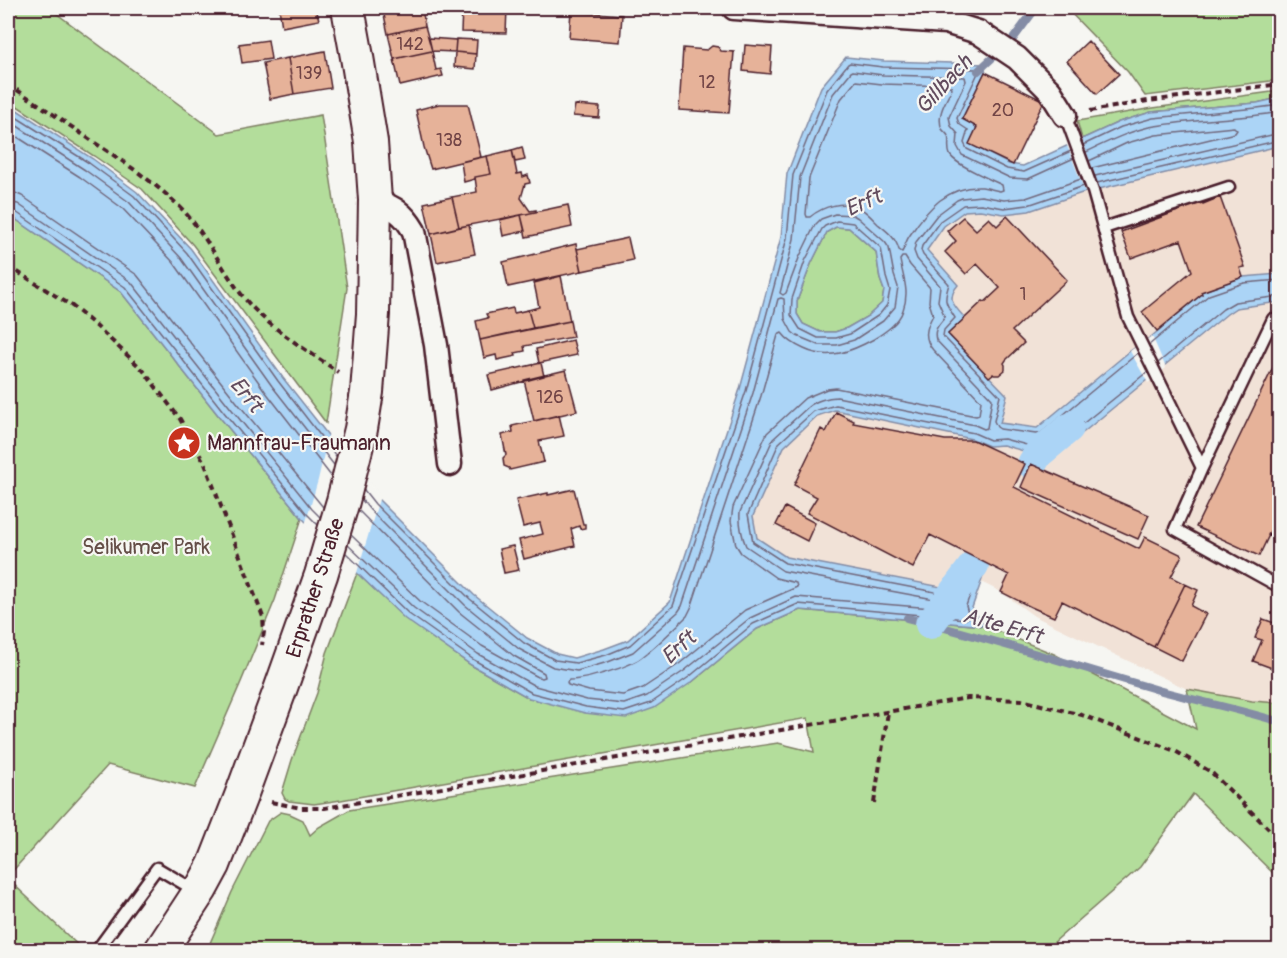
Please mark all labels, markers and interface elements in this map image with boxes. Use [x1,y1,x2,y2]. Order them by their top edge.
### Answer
house number: 142 [396,33,424,56]
water label: Gillbach [909,48,979,120]
house number: 139 [296,62,322,85]
house number: 12 [698,71,716,94]
house number: 20 [992,99,1014,122]
house number: 138 [436,129,462,152]
water label: Erft [841,182,888,223]
house number: 1 [1019,283,1027,306]
water label: Erft [224,371,270,420]
house number: 126 [536,386,564,409]
place icon: Mannfrau-Fraumann [166,425,202,461]
place label: Mannfrau-Fraumann [207,430,391,457]
street label: Erprather Straße [280,514,351,661]
park label: Selikumer Park [82,534,210,561]
water label: Alte Erft [960,601,1048,651]
water label: Erft [656,624,703,671]

